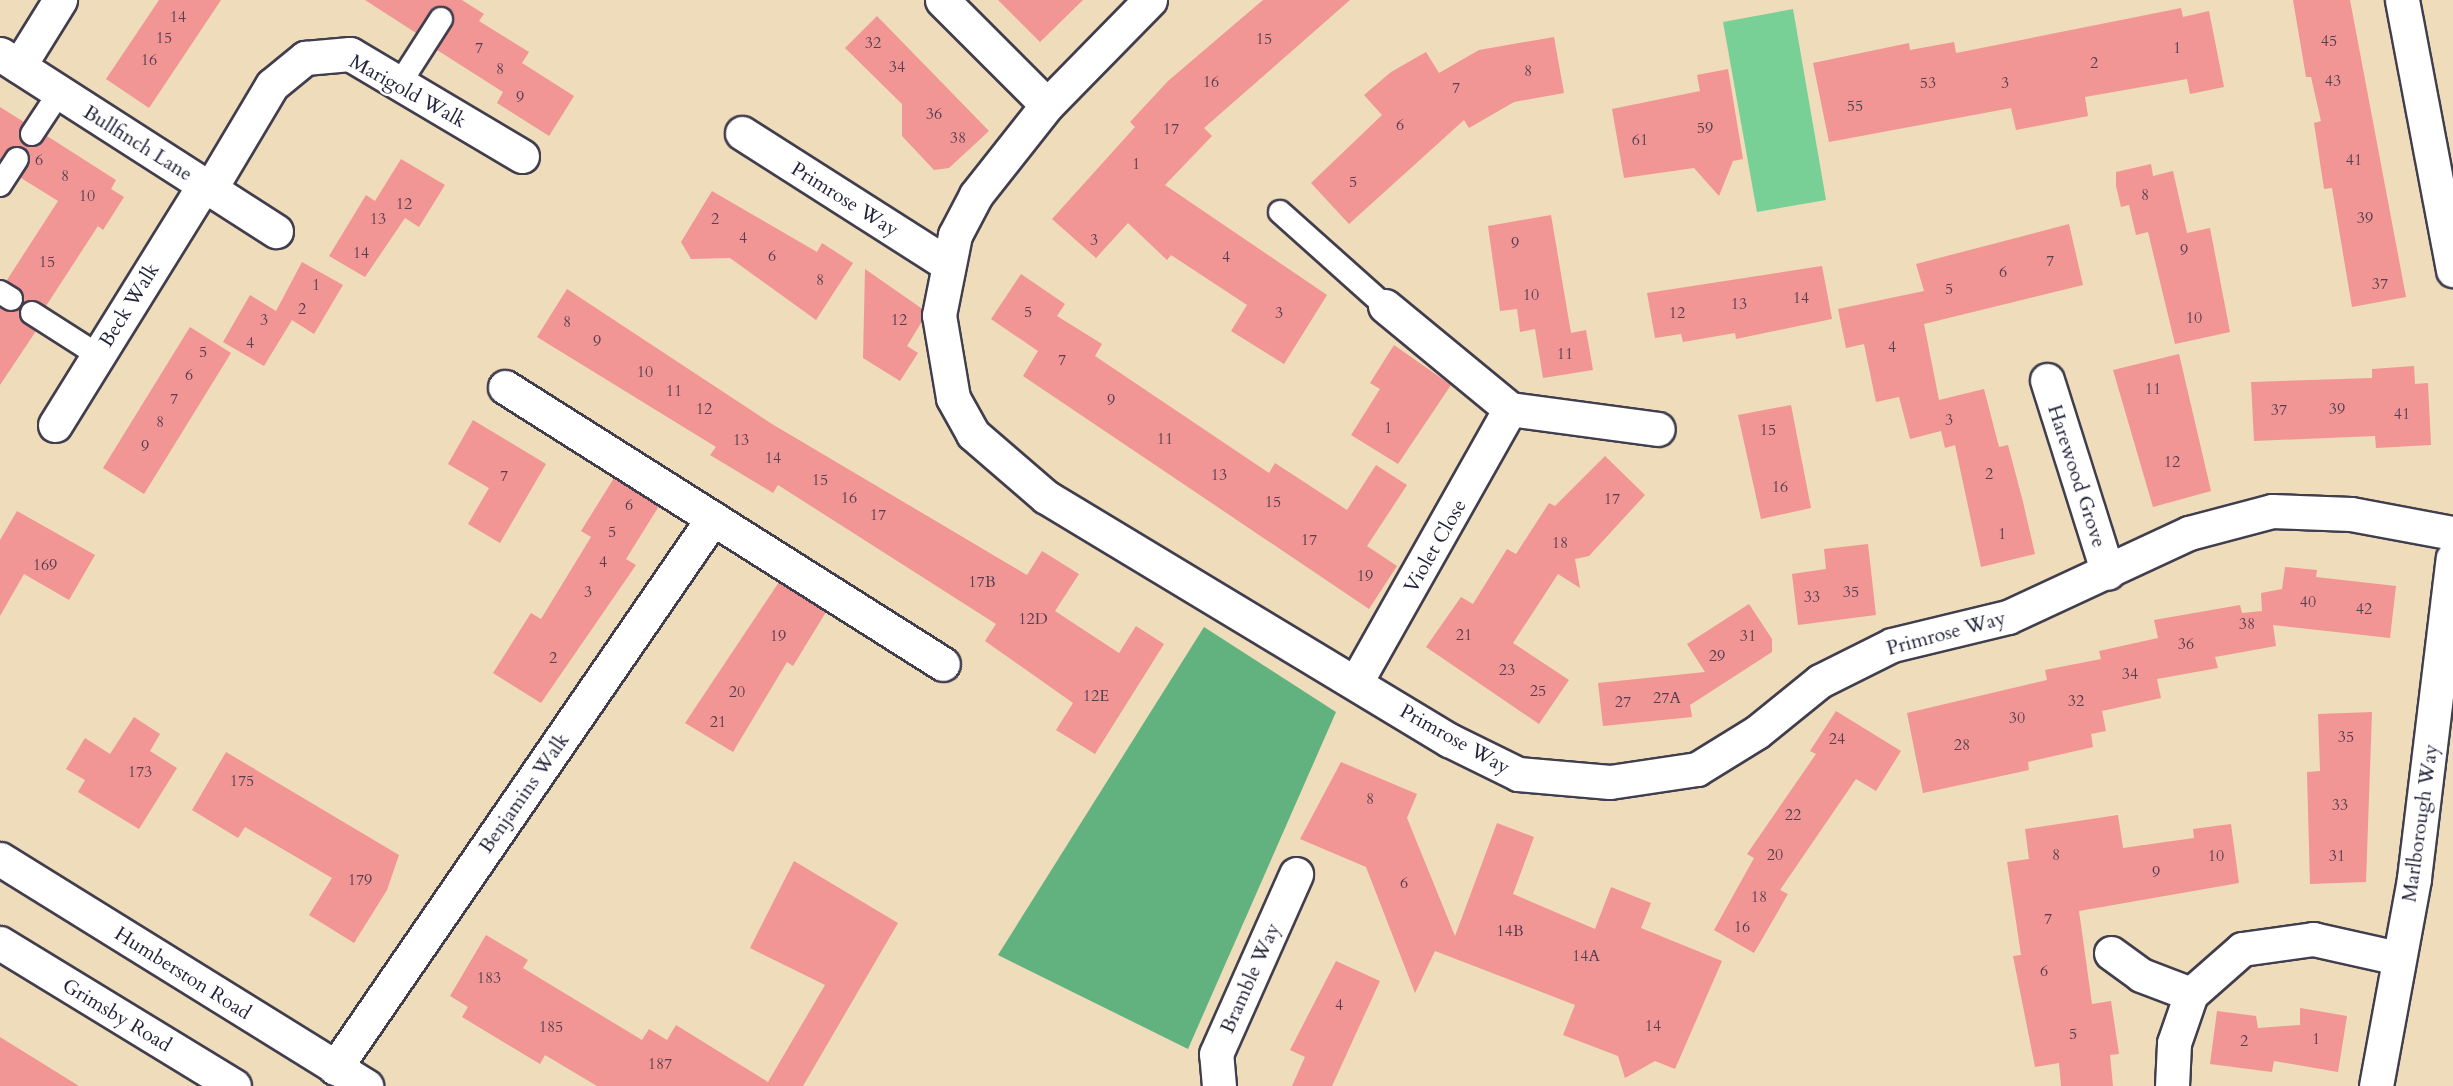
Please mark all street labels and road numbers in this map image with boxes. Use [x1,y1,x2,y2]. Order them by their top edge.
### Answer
street label: Marigold Walk [345,49,471,133]
street label: Bullfinch Lane [79,100,197,186]
street label: Primrose Way [787,156,903,242]
street label: Beck Walk [94,259,164,351]
street label: Harewood Grove [2043,402,2111,550]
street label: Violet Close [1399,495,1471,597]
street label: Primrose Way [1884,606,2008,660]
street label: Primrose Way [1396,699,1514,779]
street label: Benjamins Walk [474,728,574,858]
street label: Marlborough Way [2397,742,2443,904]
street label: Bramble Way [1215,919,1285,1037]
street label: Humberston Road [110,921,256,1025]
street label: Grimsby Road [58,973,176,1057]

